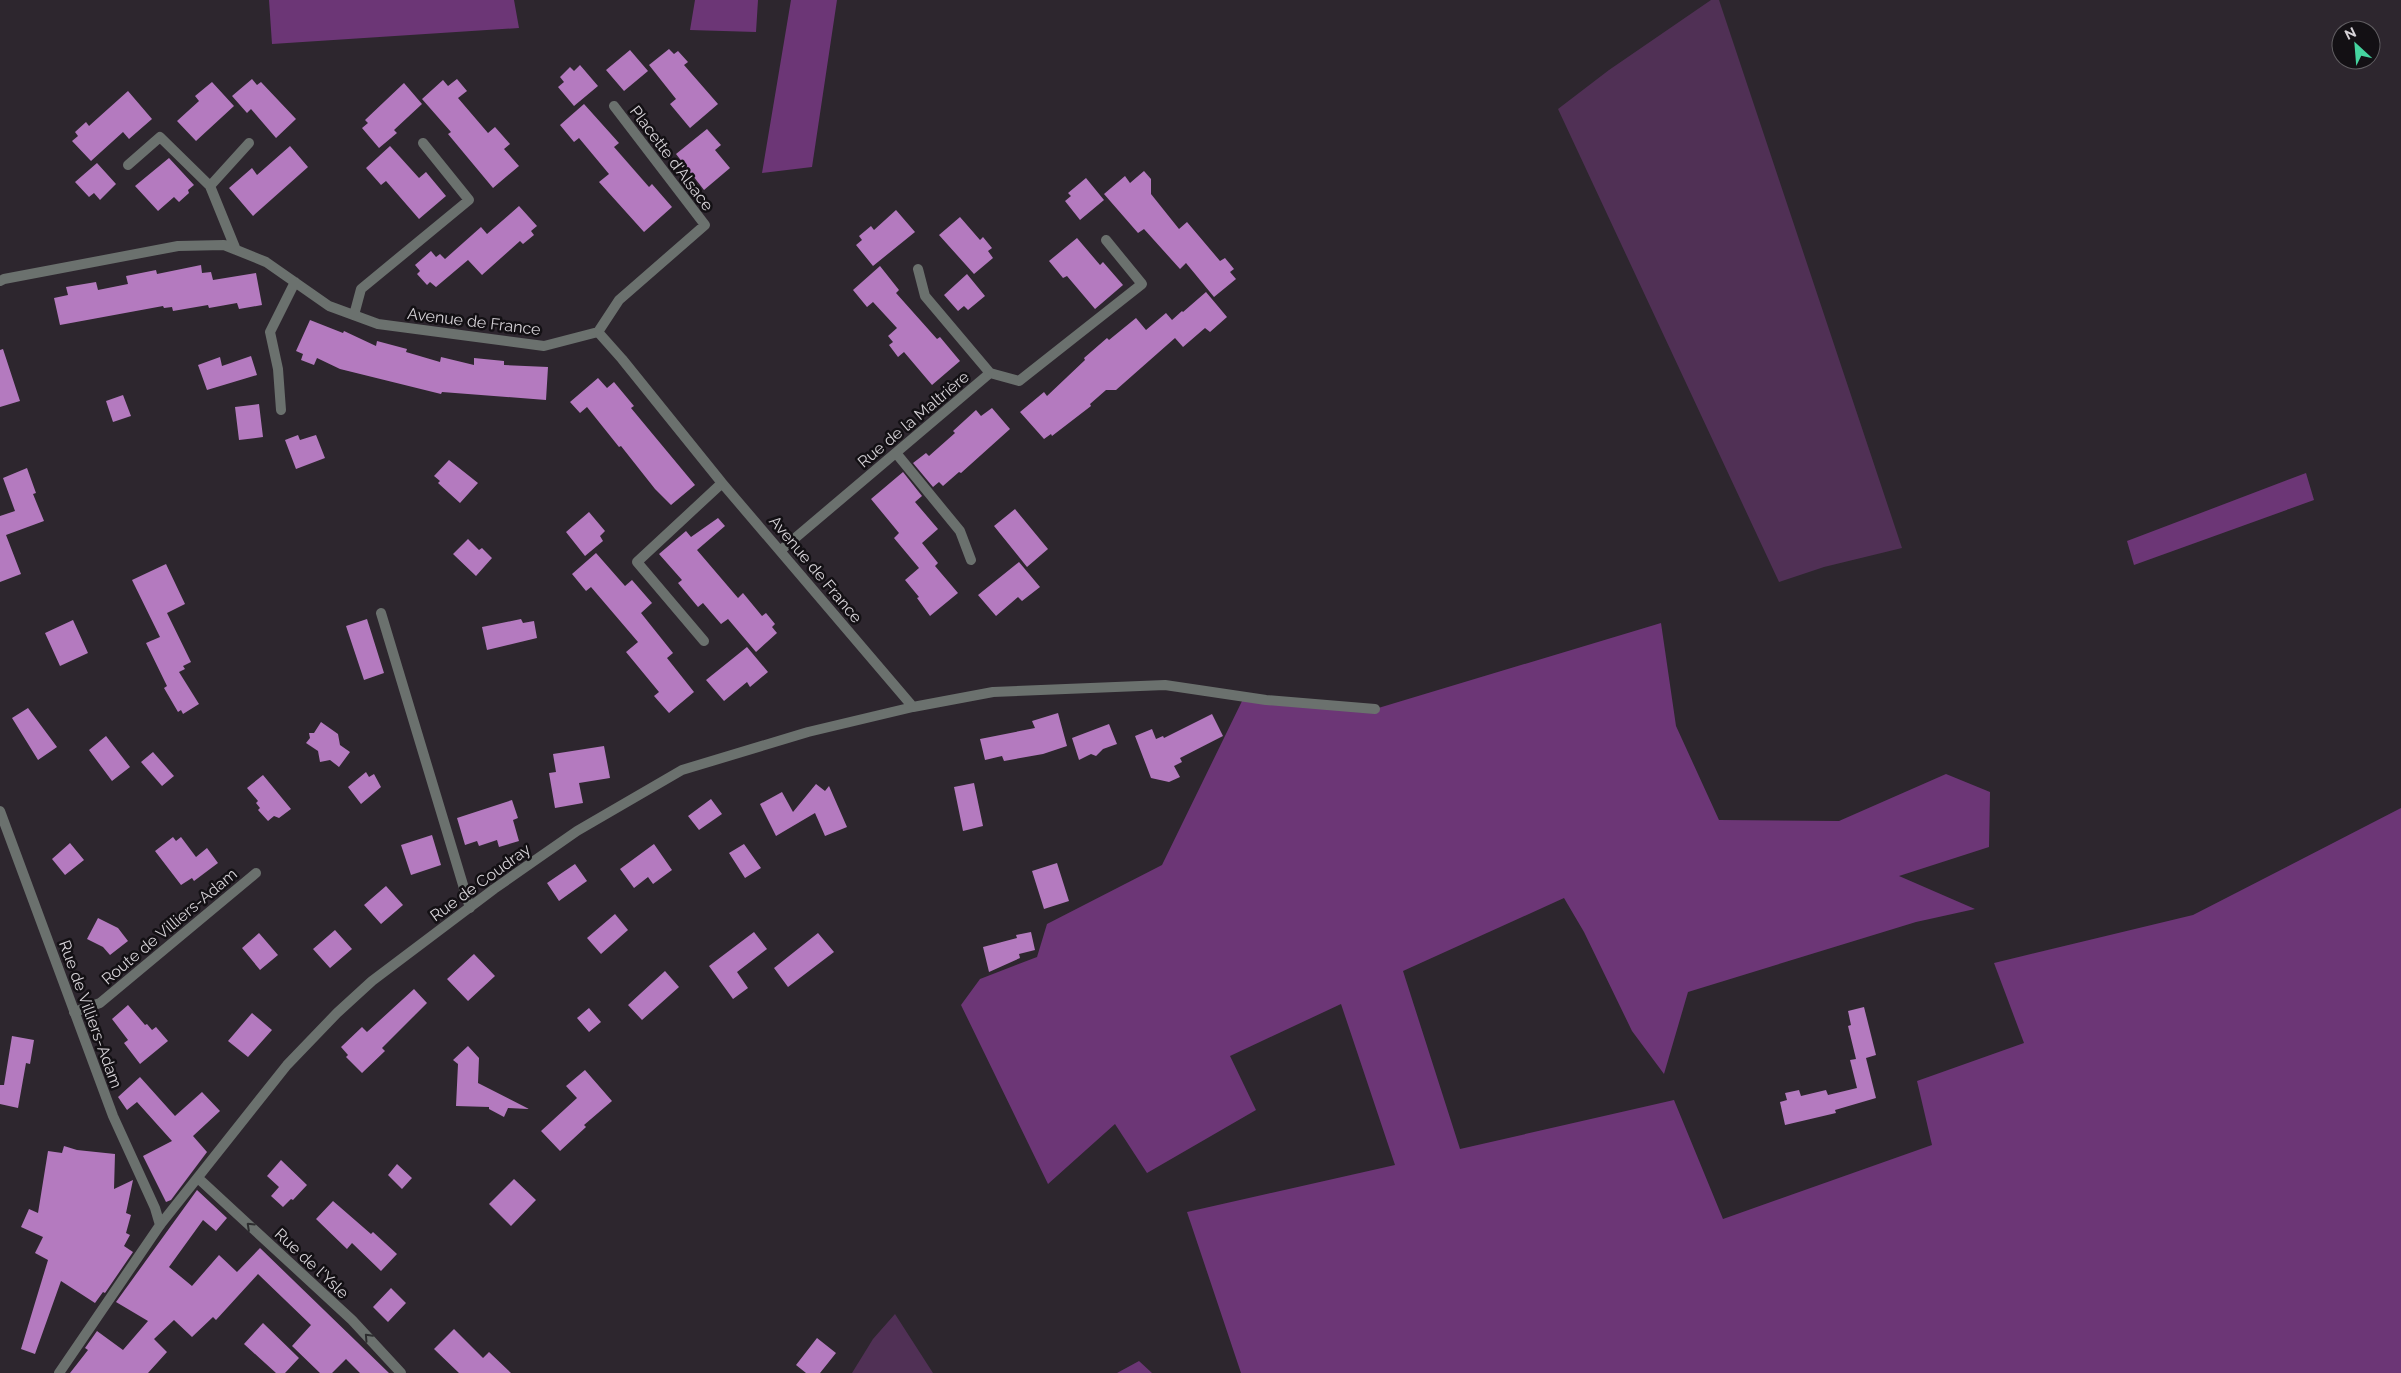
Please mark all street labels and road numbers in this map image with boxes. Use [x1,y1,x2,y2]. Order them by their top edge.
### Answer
street label: Placette d'Alsace [626,102,717,215]
street label: Avenue de France [406,304,542,339]
street label: Rue de la Maltrière [854,367,973,471]
street label: Avenue de France [765,512,866,627]
street label: Rue de Coudray [426,839,534,925]
street label: Route de Villiers-Adam [98,864,241,989]
street label: Rue de Villiers-Adam [55,938,126,1091]
street label: Rue de l'Ysle [271,1224,353,1302]

